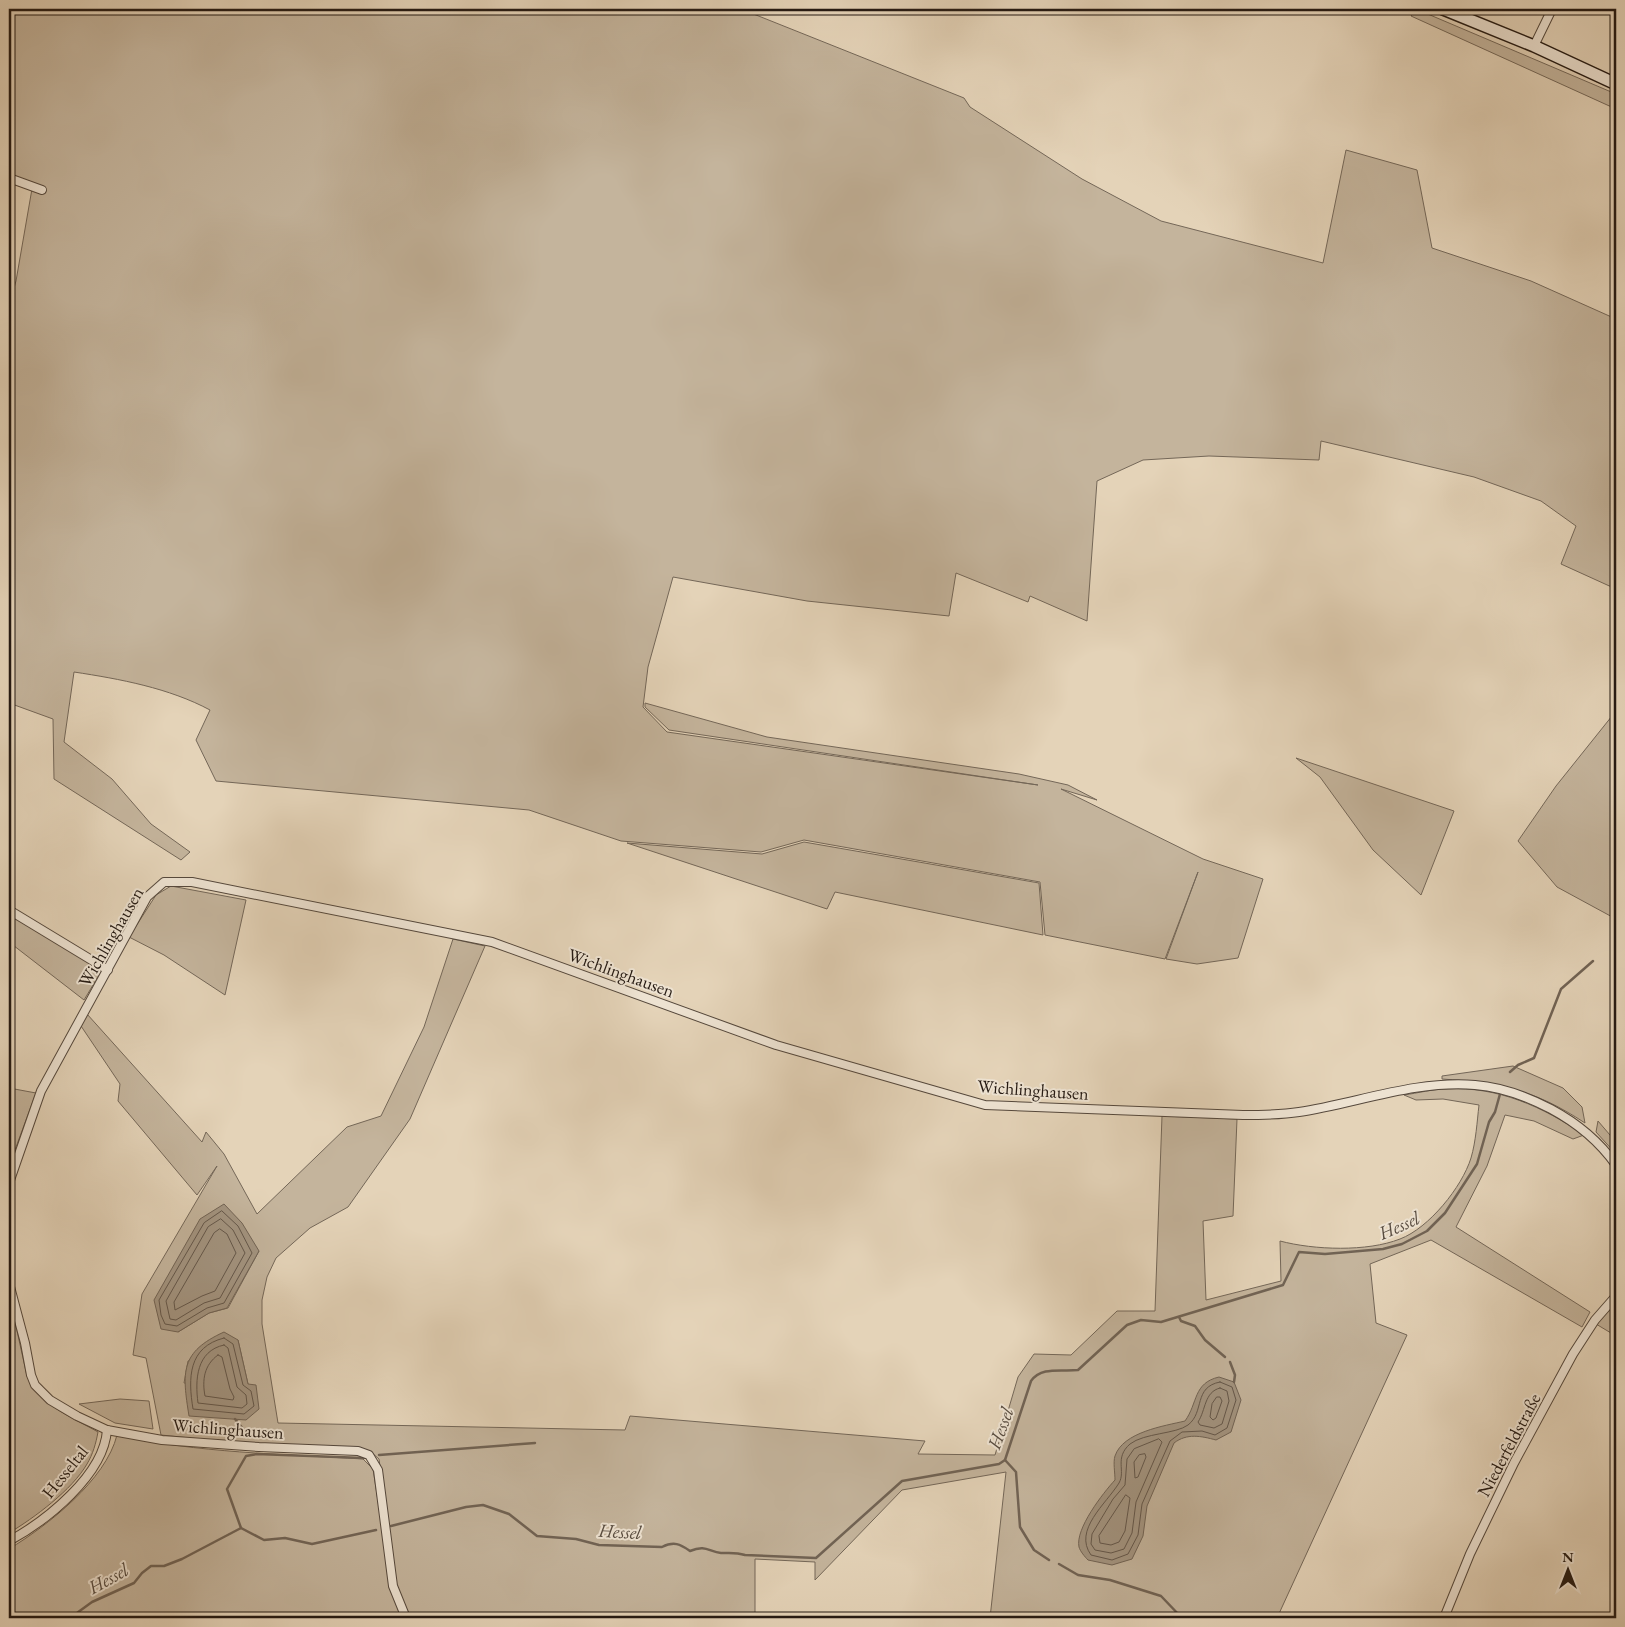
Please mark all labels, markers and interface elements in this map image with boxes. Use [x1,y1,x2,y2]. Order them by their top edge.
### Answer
street label: Wichlinghausen [73,882,149,991]
street label: Wichlinghausen [565,943,678,1003]
street label: Wichlinghausen [977,1074,1090,1105]
water label: Hessel [1374,1205,1424,1246]
street label: Niederfeldstraße [1472,1389,1546,1501]
water label: Hessel [981,1403,1020,1453]
street label: Wichlinghausen [172,1413,285,1444]
street label: Hesseltal [36,1440,93,1503]
water label: Hessel [597,1518,642,1545]
north arrow [1542,1544,1592,1594]
text: N [1562,1548,1574,1566]
water label: Hessel [83,1557,133,1600]

